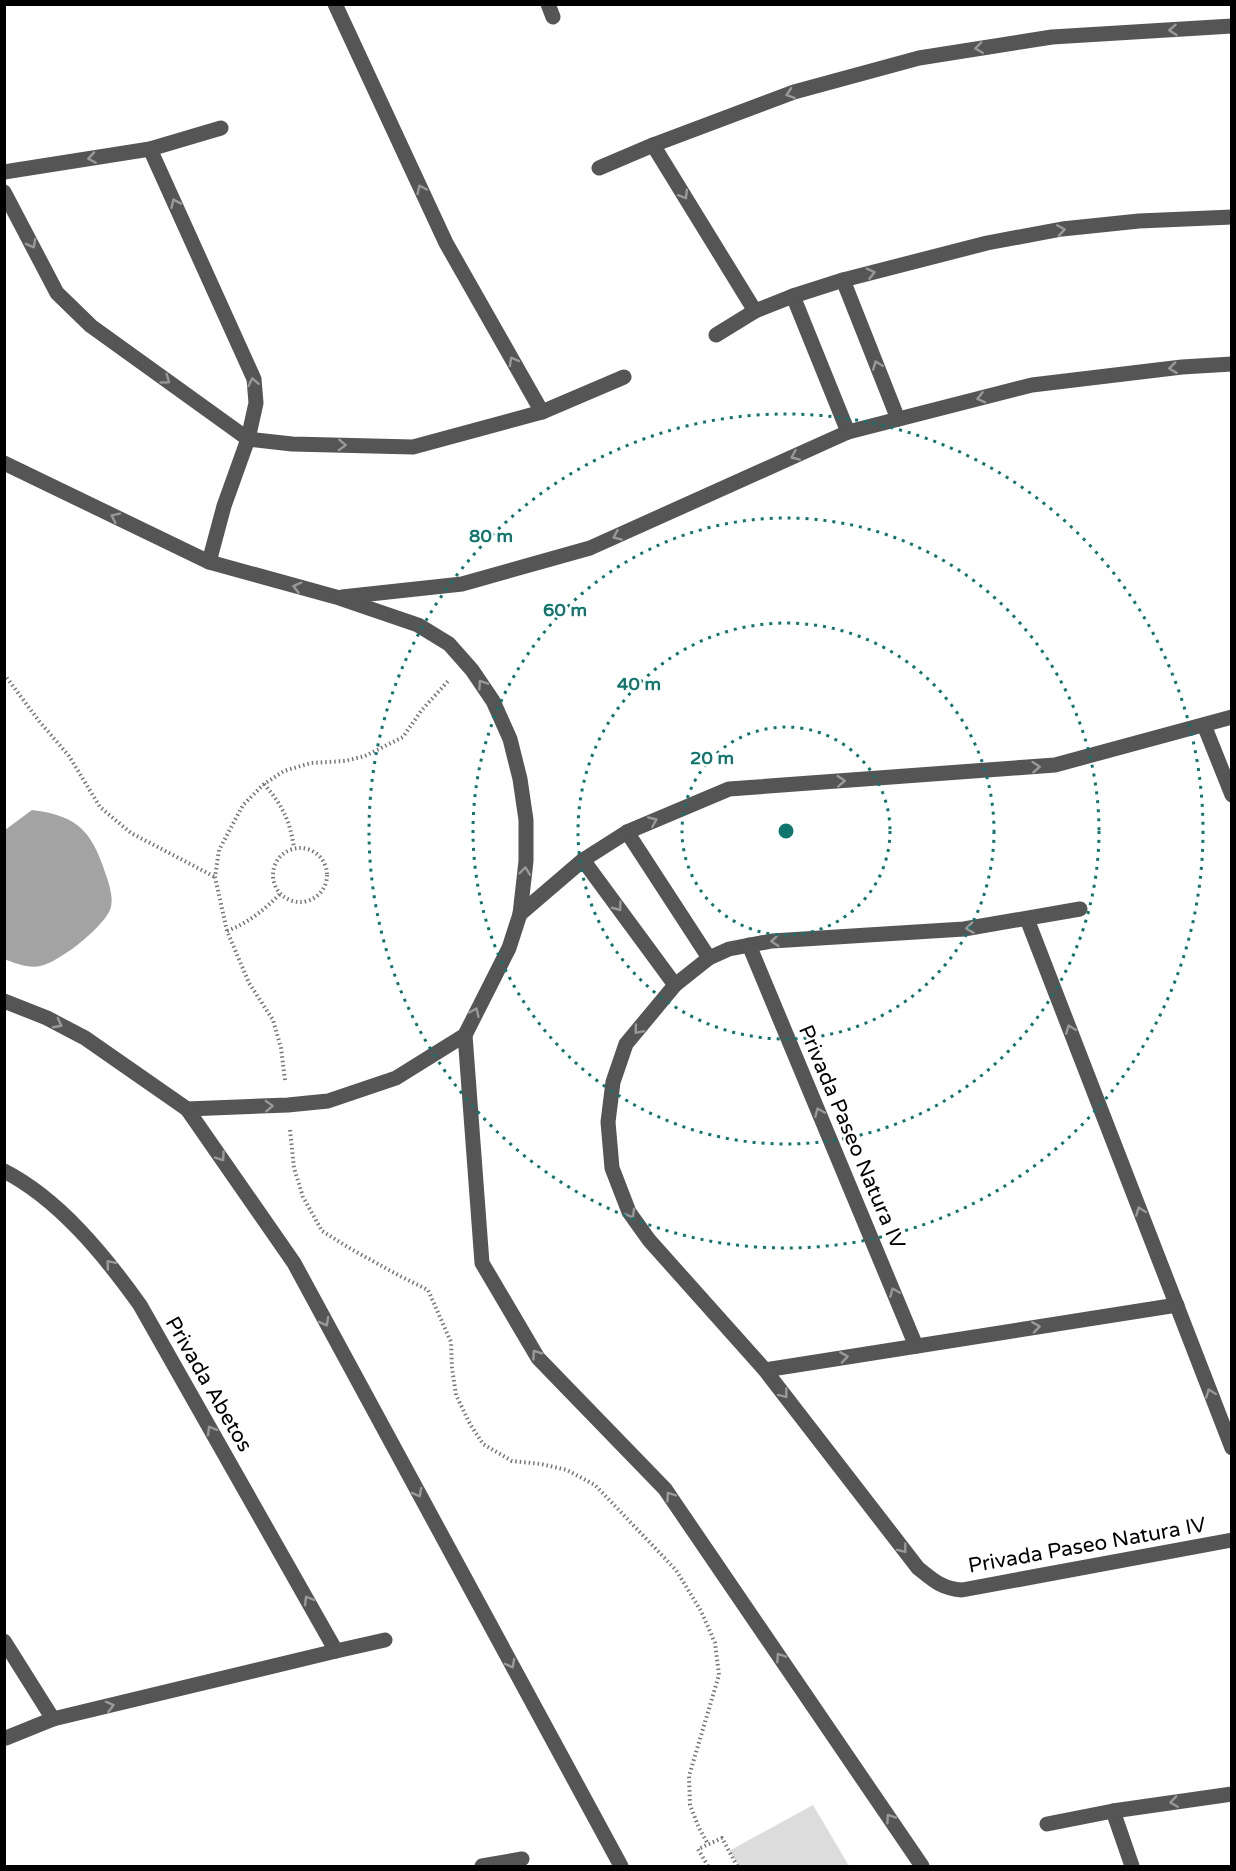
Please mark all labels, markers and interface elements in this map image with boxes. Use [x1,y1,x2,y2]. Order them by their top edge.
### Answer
one-way arrow [1169,23,1178,36]
one-way arrow [975,42,984,54]
one-way arrow [785,86,796,99]
one-way arrow [88,152,97,164]
one-way arrow [417,185,429,196]
one-way arrow [676,189,688,199]
one-way arrow [170,199,182,210]
one-way arrow [1056,224,1065,236]
one-way arrow [24,237,36,248]
one-way arrow [866,268,876,281]
one-way arrow [509,357,520,367]
one-way arrow [872,360,884,371]
one-way arrow [1169,361,1178,373]
one-way arrow [159,373,170,384]
one-way arrow [247,377,260,387]
one-way arrow [976,391,986,404]
one-way arrow [337,439,346,451]
one-way arrow [791,448,802,460]
one-way arrow [111,513,122,524]
text: 80 m [469,525,513,547]
one-way arrow [613,529,624,541]
one-way arrow [292,581,302,594]
text: 60 m [543,599,587,621]
text: 40 m [617,673,661,695]
one-way arrow [478,680,489,691]
text: 20 m [690,747,734,769]
one-way arrow [1031,760,1040,773]
one-way arrow [837,775,846,788]
one-way arrow [647,816,658,828]
centre of rings [776,821,796,841]
one-way arrow [518,866,531,875]
one-way arrow [610,900,621,911]
one-way arrow [965,921,974,933]
one-way arrow [771,934,780,947]
one-way arrow [468,1008,480,1019]
one-way arrow [52,1017,62,1028]
street label: Privada Paseo Natura IV [793,1021,910,1253]
one-way arrow [634,1023,645,1034]
one-way arrow [1065,1025,1077,1036]
one-way arrow [265,1099,274,1112]
one-way arrow [814,1107,826,1118]
one-way arrow [213,1151,224,1162]
one-way arrow [1135,1207,1147,1218]
one-way arrow [624,1208,635,1218]
one-way arrow [106,1260,117,1271]
one-way arrow [889,1287,901,1298]
street label: Privada Abetos [160,1312,257,1456]
one-way arrow [318,1315,329,1326]
one-way arrow [1031,1321,1041,1334]
one-way arrow [532,1350,543,1361]
one-way arrow [839,1352,848,1364]
one-way arrow [777,1388,788,1399]
one-way arrow [1205,1388,1218,1399]
one-way arrow [207,1426,219,1436]
one-way arrow [411,1487,422,1497]
one-way arrow [666,1491,677,1502]
street label: Privada Paseo Natura IV [966,1512,1208,1579]
one-way arrow [896,1542,907,1553]
one-way arrow [303,1596,315,1606]
one-way arrow [776,1653,787,1664]
one-way arrow [504,1658,515,1669]
one-way arrow [105,1700,115,1713]
one-way arrow [1169,1796,1178,1808]
one-way arrow [885,1814,897,1824]

